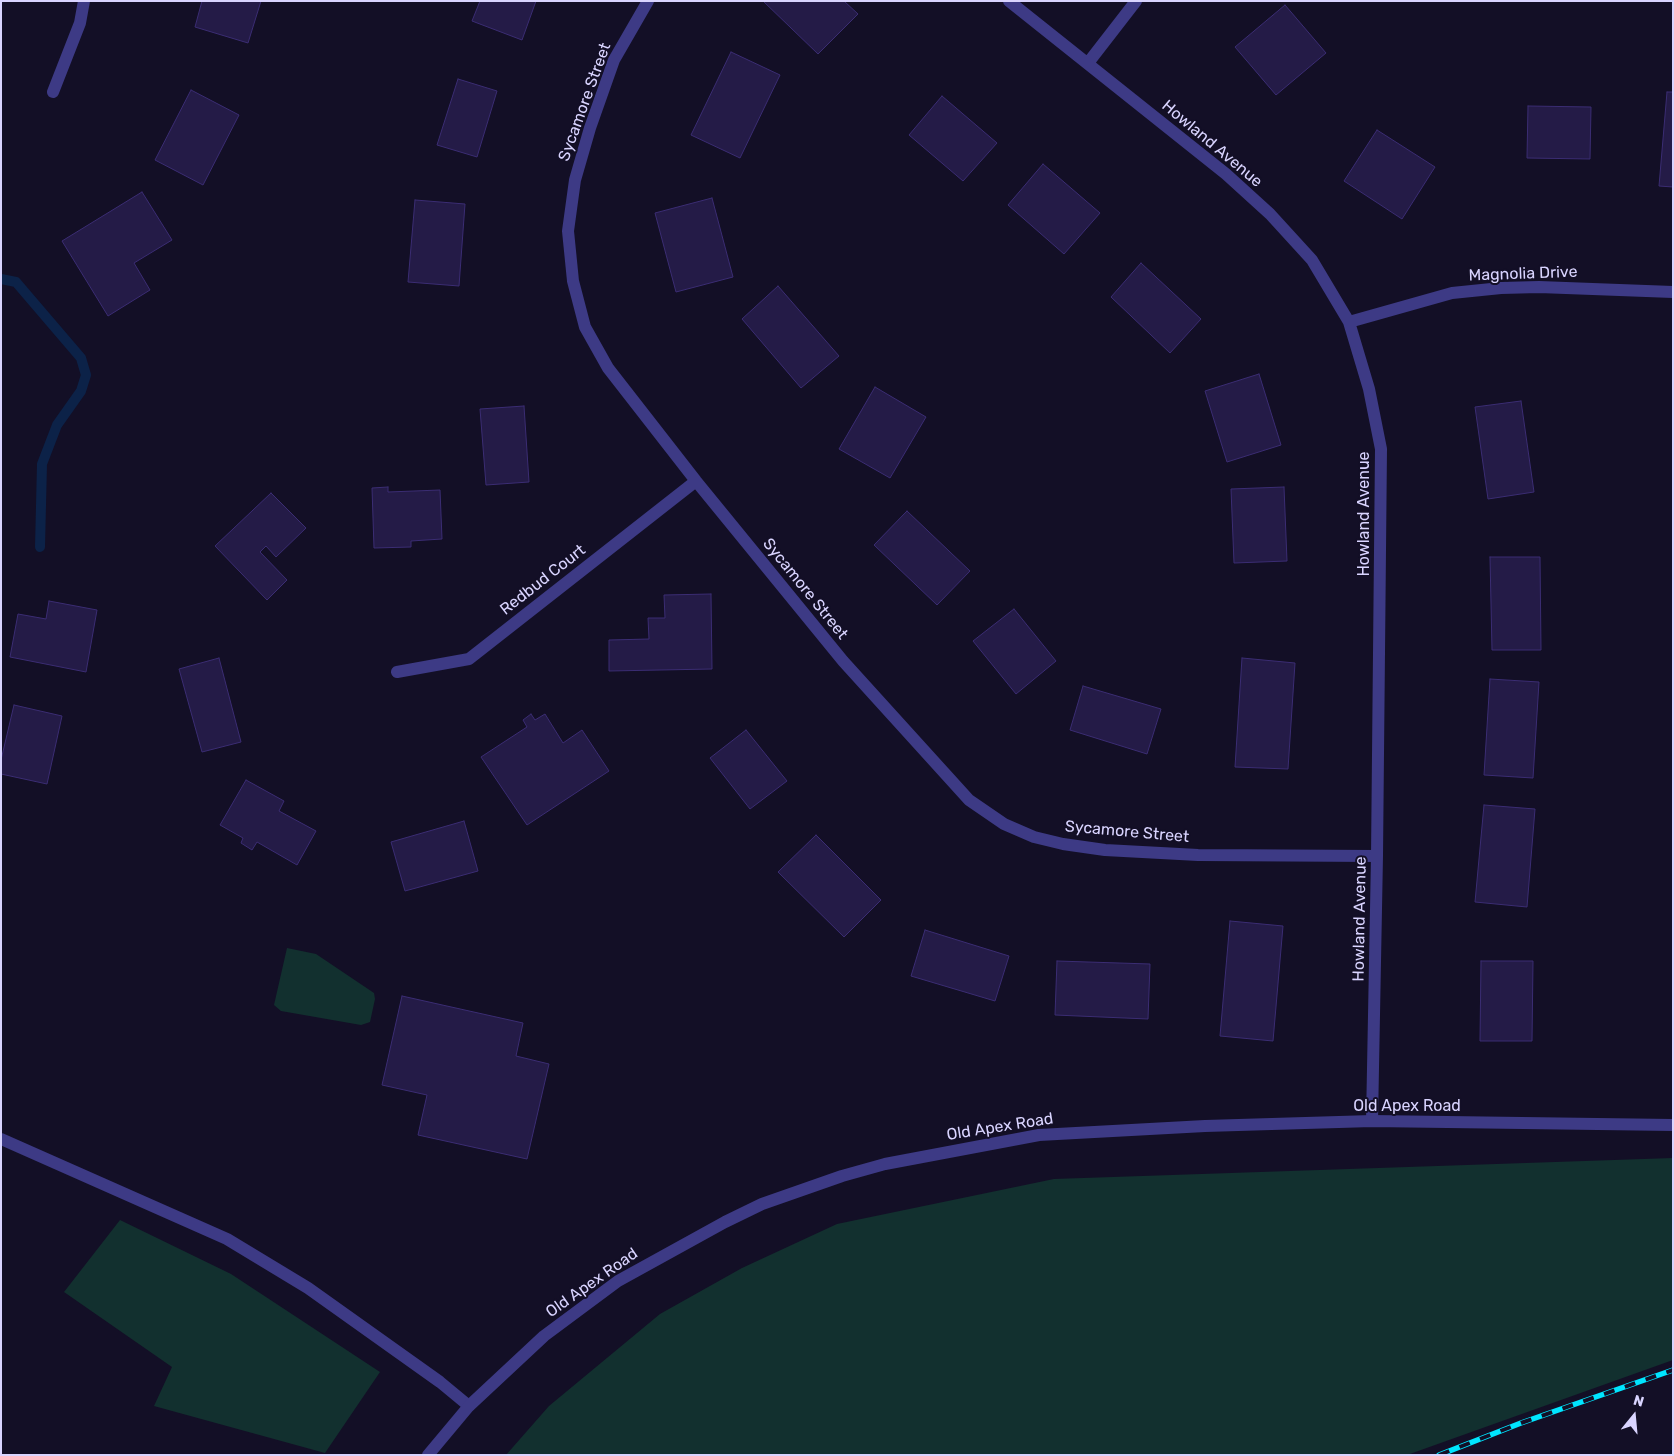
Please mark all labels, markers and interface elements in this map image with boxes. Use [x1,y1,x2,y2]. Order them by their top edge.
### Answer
street label: Sycamore Street [555,40,615,164]
street label: Howland Avenue [1158,96,1266,192]
street label: Magnolia Drive [1468,263,1578,285]
street label: Howland Avenue [1354,451,1374,577]
street label: Sycamore Street [758,535,852,643]
street label: Redbud Court [496,541,590,619]
street label: Sycamore Street [1064,817,1190,847]
street label: Howland Avenue [1349,856,1371,982]
street label: Old Apex Road [1353,1096,1461,1116]
street label: Old Apex Road [945,1109,1055,1145]
street label: Old Apex Road [542,1244,642,1322]
north arrow [1609,1391,1659,1441]
text: N [1631,1392,1646,1411]

